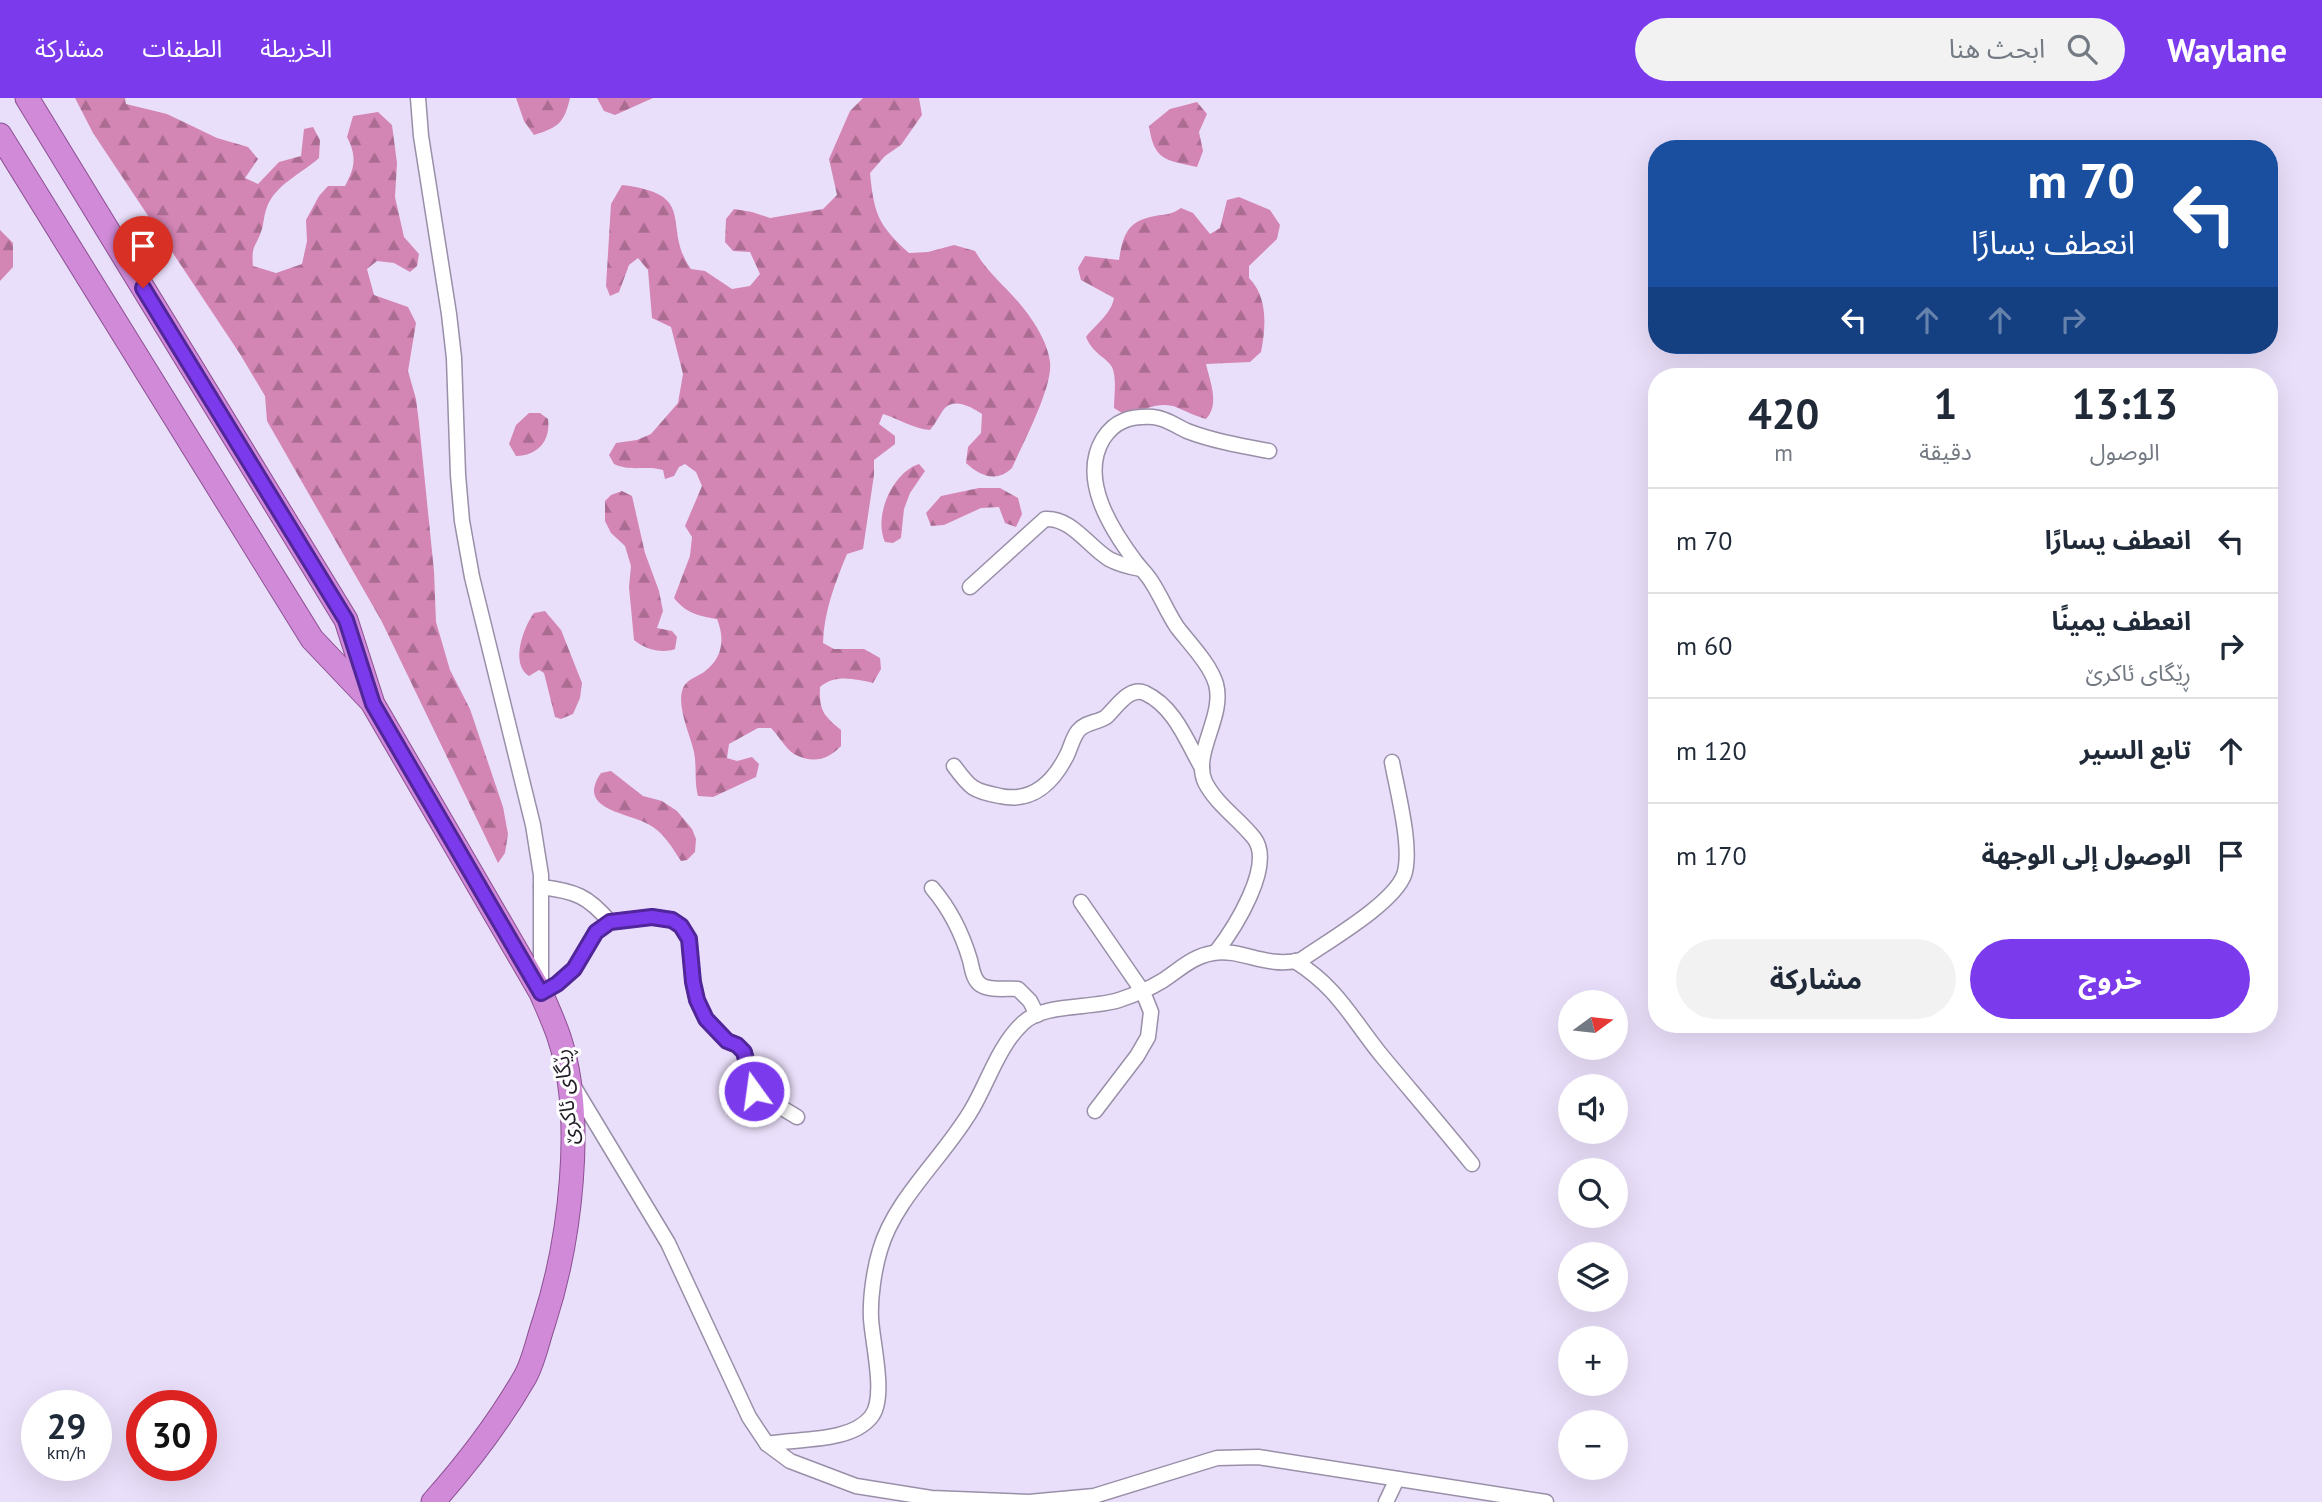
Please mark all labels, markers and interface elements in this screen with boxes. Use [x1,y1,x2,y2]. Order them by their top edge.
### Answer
search box [1635,18,2125,81]
text: Waylane [2167,28,2287,71]
icon: search [2063,30,2101,68]
text: ابحث هنا [1949,32,2045,65]
text: مشاركة [35,33,104,64]
text: الطبقات [142,33,222,64]
text: الخريطة [260,33,332,64]
text: 70 m [2028,148,2135,212]
icon: left [2159,168,2250,259]
pin [113,216,173,288]
text: انعطف يسارًا [1971,221,2135,263]
icon: arrive [124,227,162,265]
icon: left [1835,301,1873,339]
icon: ahead [1908,301,1946,339]
icon: ahead [1981,301,2019,339]
icon: right [2054,301,2092,339]
text: 1 [1934,376,1957,431]
text: 13:13 [2072,376,2178,431]
text: 420 [1748,386,1819,441]
text: دقيقة [1919,437,1972,466]
text: الوصول [2090,437,2160,466]
text: m [1774,438,1793,467]
icon: left [2212,522,2250,560]
text: انعطف يسارًا [2045,523,2191,556]
text: 70 m [1676,524,1732,557]
text: انعطف يمينًا [2051,604,2191,637]
icon: right [2212,627,2250,665]
text: 60 m [1676,629,1732,662]
text: ڕێگای ئاکرێ [2085,658,2191,687]
icon: ahead [2212,732,2250,770]
text: تابع السير [2080,733,2191,766]
text: 120 m [1676,734,1747,767]
icon: arrive [2212,837,2250,875]
text: الوصول إلى الوجهة [1982,838,2191,871]
text: 170 m [1676,839,1747,872]
button: مشاركة [1676,939,1956,1019]
button: خروج [1970,939,2250,1019]
north arrow [1558,990,1628,1060]
map controls [1558,990,1628,1480]
street label: ڕێگای ئاکرێ [547,1047,588,1146]
position arrow [717,1054,791,1128]
button: sound [1558,1074,1628,1144]
button: search [1558,1158,1628,1228]
button: layers [1558,1242,1628,1312]
button: + [1558,1326,1628,1396]
speed limit sign: 30 [126,1390,217,1481]
text: 29 [47,1403,86,1449]
button: − [1558,1410,1628,1480]
text: km/h [47,1441,86,1464]

